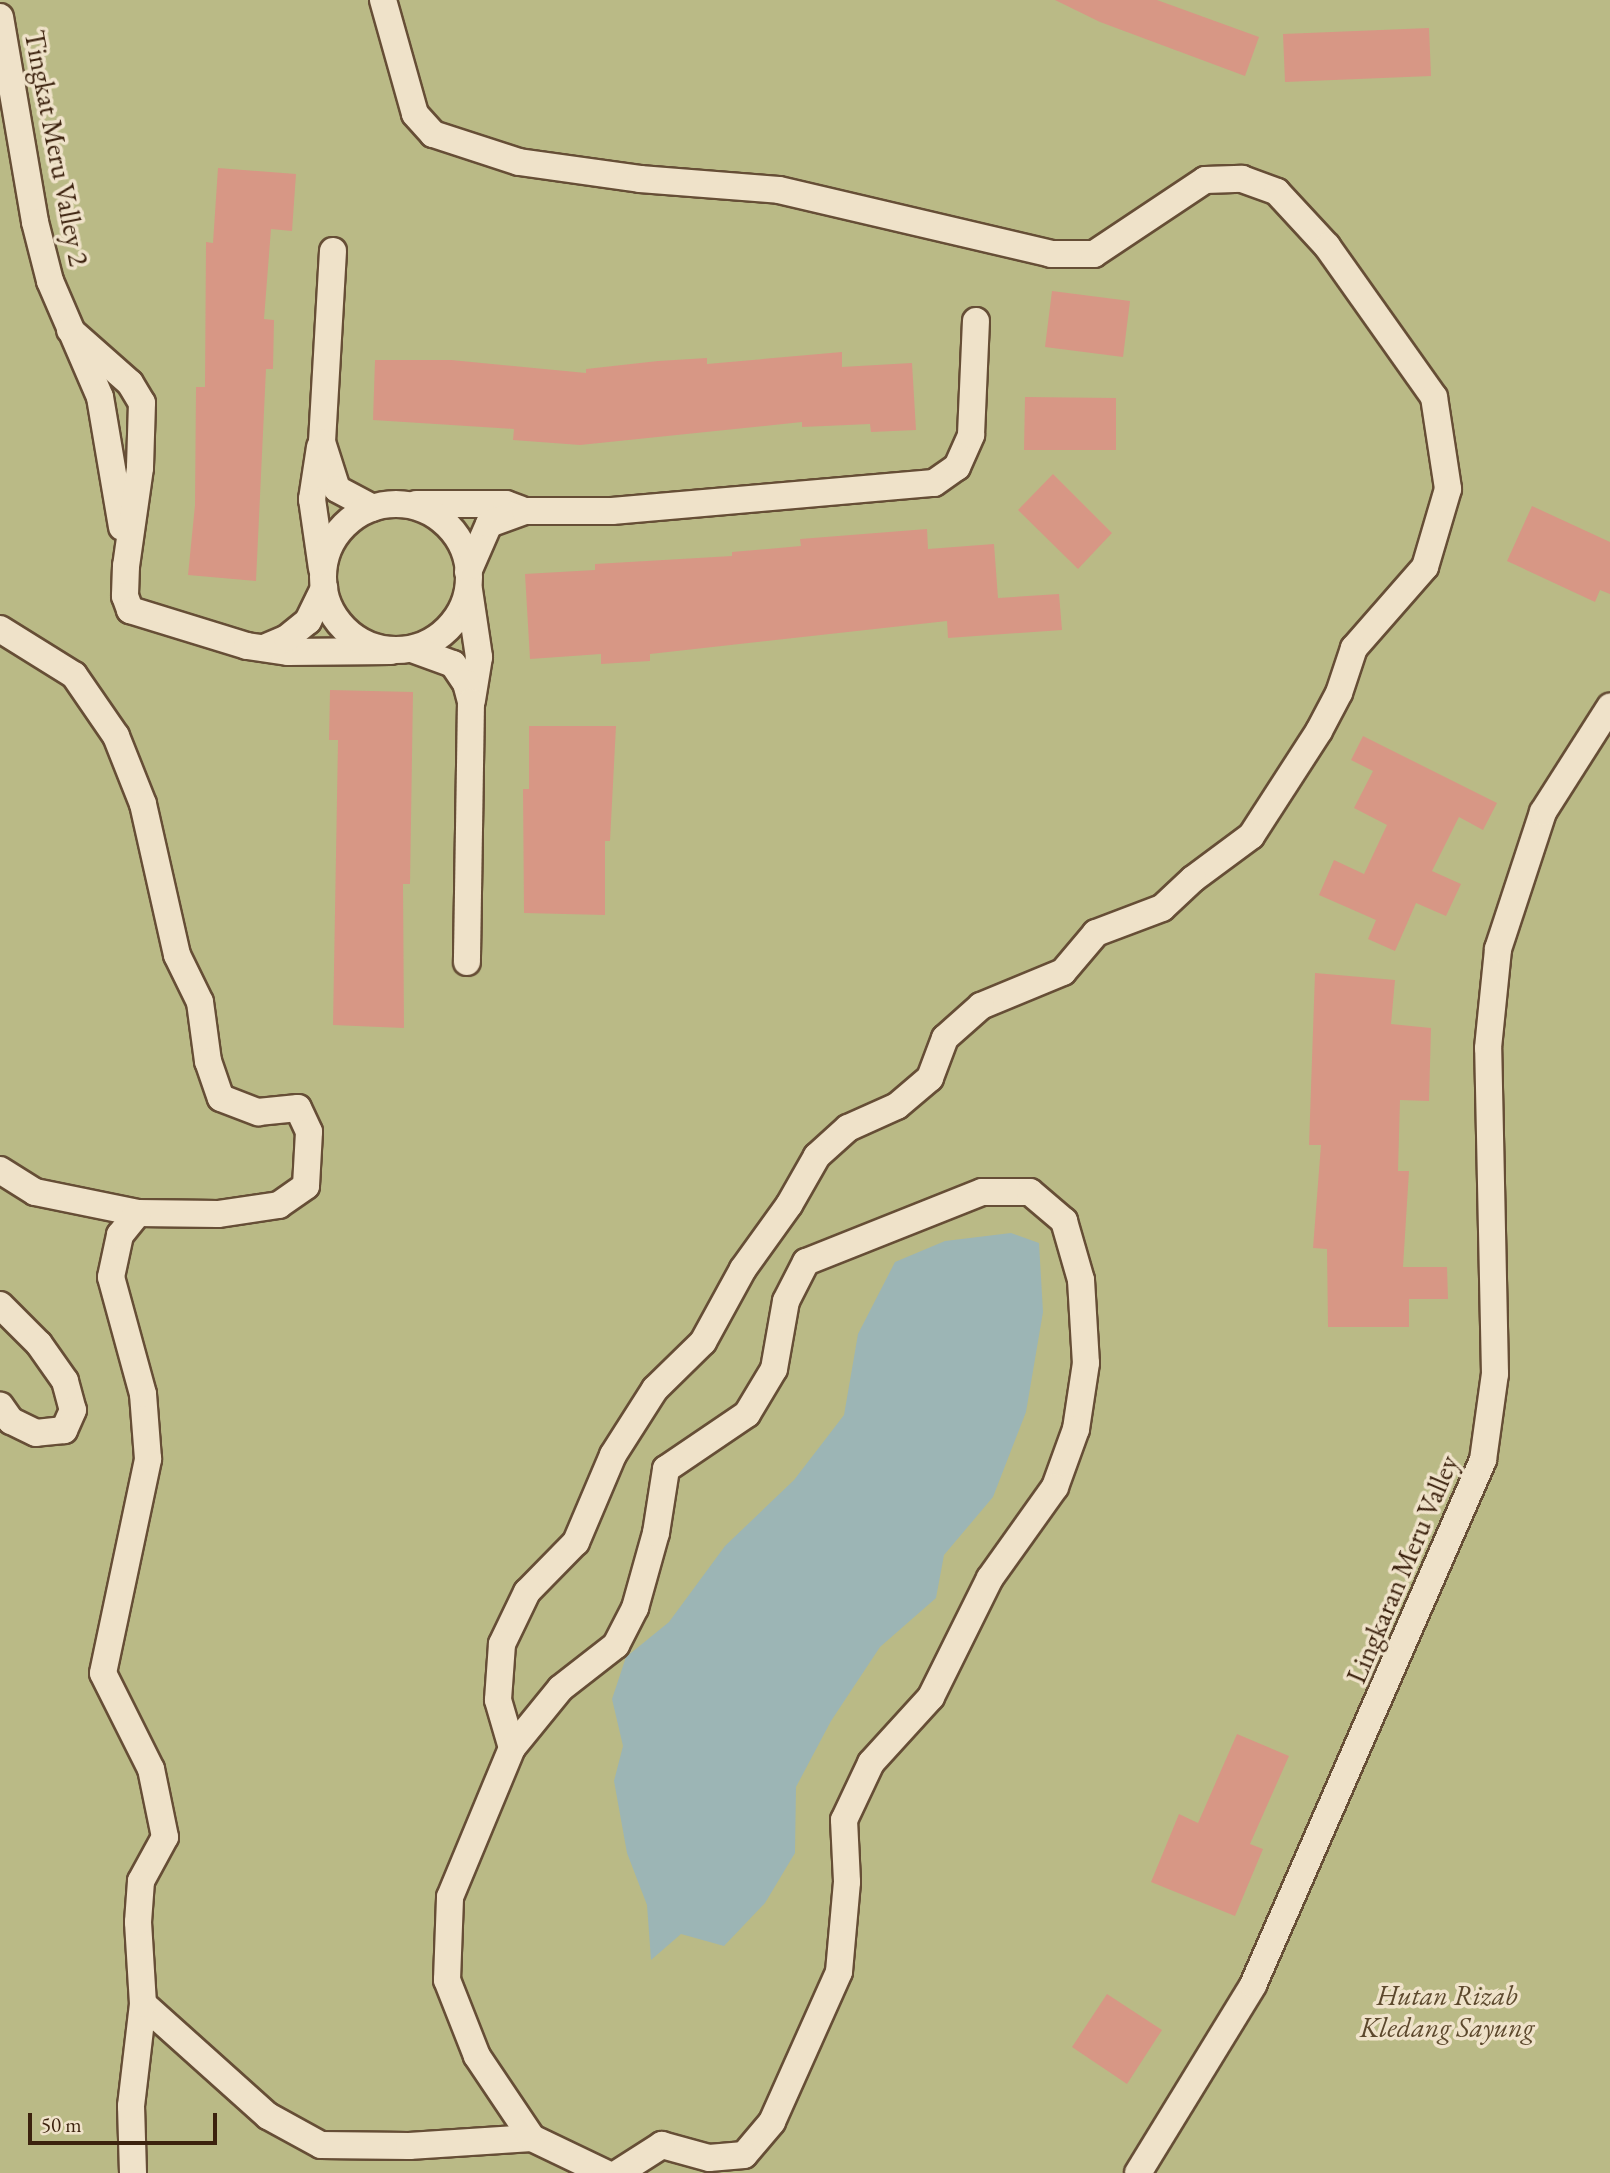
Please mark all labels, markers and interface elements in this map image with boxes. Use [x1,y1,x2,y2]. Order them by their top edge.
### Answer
street label: Tingkat Meru Valley 2 [18,27,96,269]
street label: Lingkaran Meru Valley [1339,1450,1465,1688]
park label: Hutan Rizab Kledang Sayung [1360,1978,1534,2044]
scale bar [32,2100,220,2144]
text: 50 m [41,2111,82,2138]

